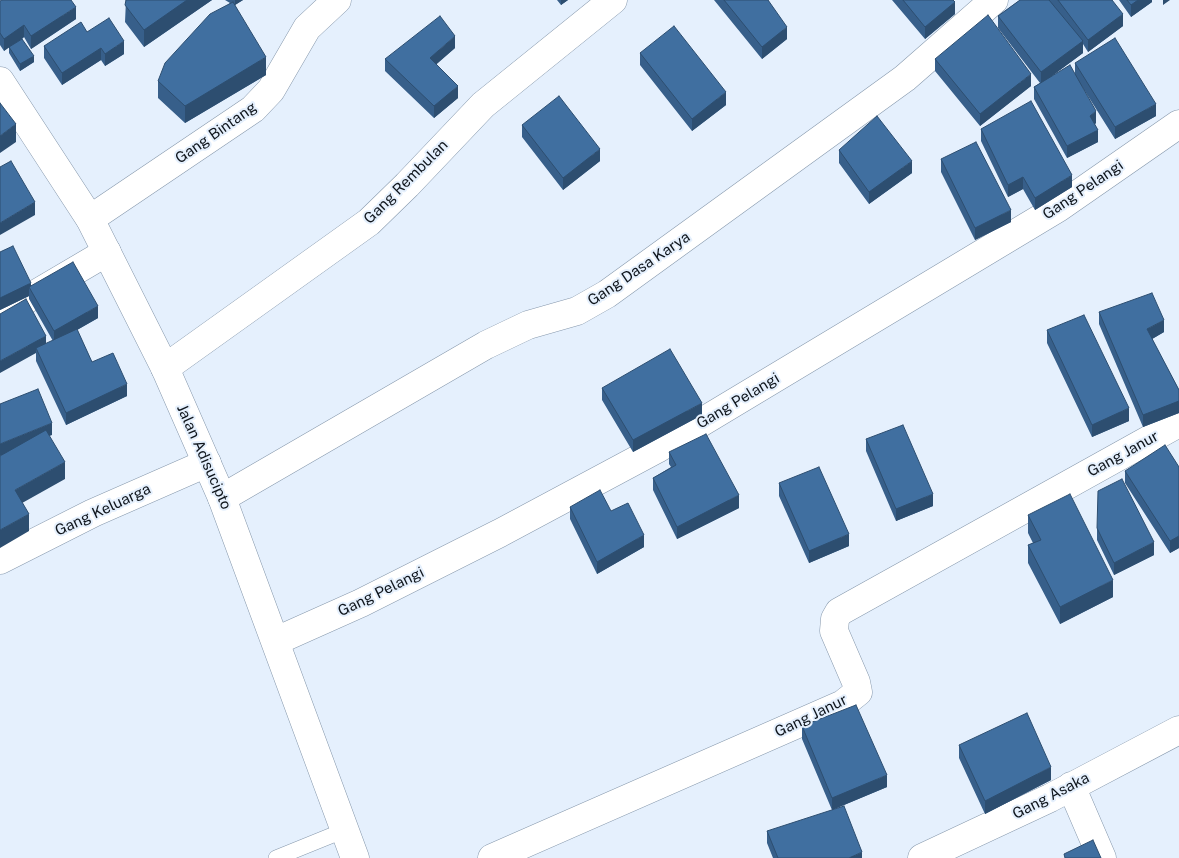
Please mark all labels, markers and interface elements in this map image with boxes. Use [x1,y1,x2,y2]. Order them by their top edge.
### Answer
street label: Gang Bintang [172,98,260,168]
street label: Gang Rembulan [360,136,452,228]
street label: Gang Pelangi [1039,156,1127,224]
street label: Gang Dasa Karya [584,228,694,310]
street label: Gang Pelangi [693,369,783,433]
street label: Jalan Adisucipto [173,402,235,512]
street label: Gang Janur [1084,427,1162,481]
street label: Gang Keluarga [52,480,154,540]
street label: Gang Pelangi [335,563,427,621]
street label: Gang Janur [772,691,850,741]
street label: Gang Asaka [1010,769,1092,823]

